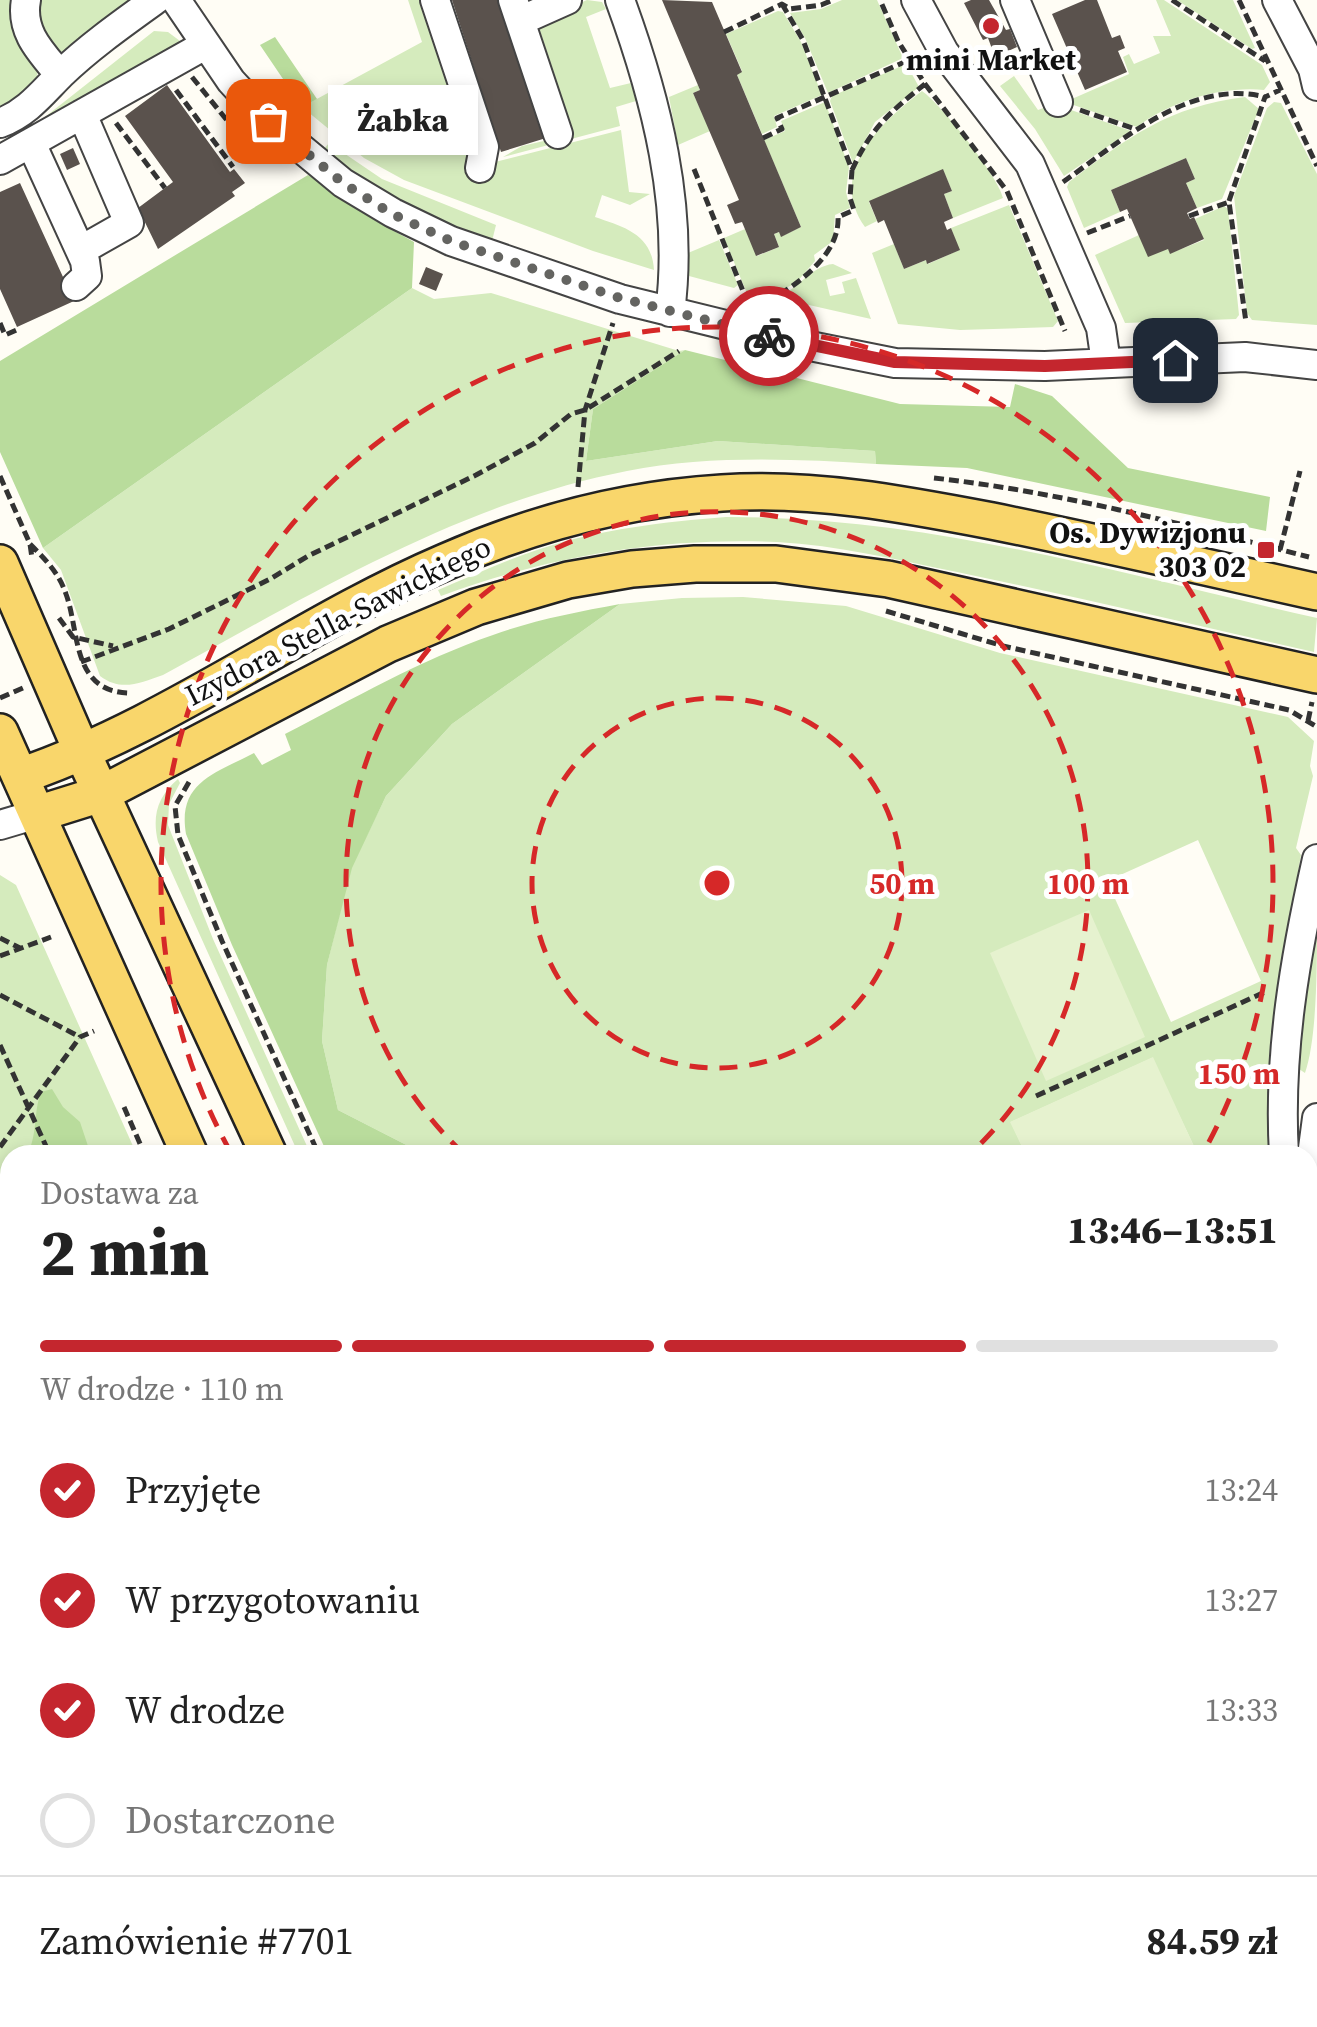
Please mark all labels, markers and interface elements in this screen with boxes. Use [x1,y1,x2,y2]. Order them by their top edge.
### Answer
marker: mini Market [980,15,1002,37]
place label: mini Market [906,39,1076,80]
pin [226,79,311,164]
callout: Żabka [328,86,478,156]
icon: bag [241,94,296,149]
text: Żabka [357,98,449,142]
courier [719,286,819,386]
icon: bike [742,309,797,364]
pin [1133,318,1218,403]
icon: home [1148,333,1203,388]
place label: Os. Dywizjonu 303 02 [1049,512,1246,587]
street label: Izydora Stella-Sawickiego [178,526,498,716]
marker: Os. Dywizjonu 303 02 [1255,539,1277,561]
text: 50 m [869,863,935,904]
text: 100 m [1047,863,1129,904]
centre of rings [699,865,735,901]
text: 150 m [1198,1053,1280,1094]
text: Dostawa za [40,1171,199,1215]
text: 13:46–13:51 [1067,1204,1278,1256]
text: 2 min [40,1208,210,1297]
text: W drodze · 110 m [40,1367,284,1411]
icon: check [40,1463,95,1518]
text: Przyjęte [125,1464,262,1516]
text: 13:24 [1204,1468,1278,1512]
icon: check [40,1573,95,1628]
text: W przygotowaniu [125,1574,420,1626]
text: 13:27 [1204,1578,1278,1622]
icon: check [40,1683,95,1738]
text: W drodze [125,1684,285,1736]
text: 13:33 [1204,1688,1278,1732]
text: Dostarczone [125,1794,336,1846]
text: Zamówienie #7701 [40,1915,354,1967]
text: 84.59 zł [1146,1915,1278,1967]

